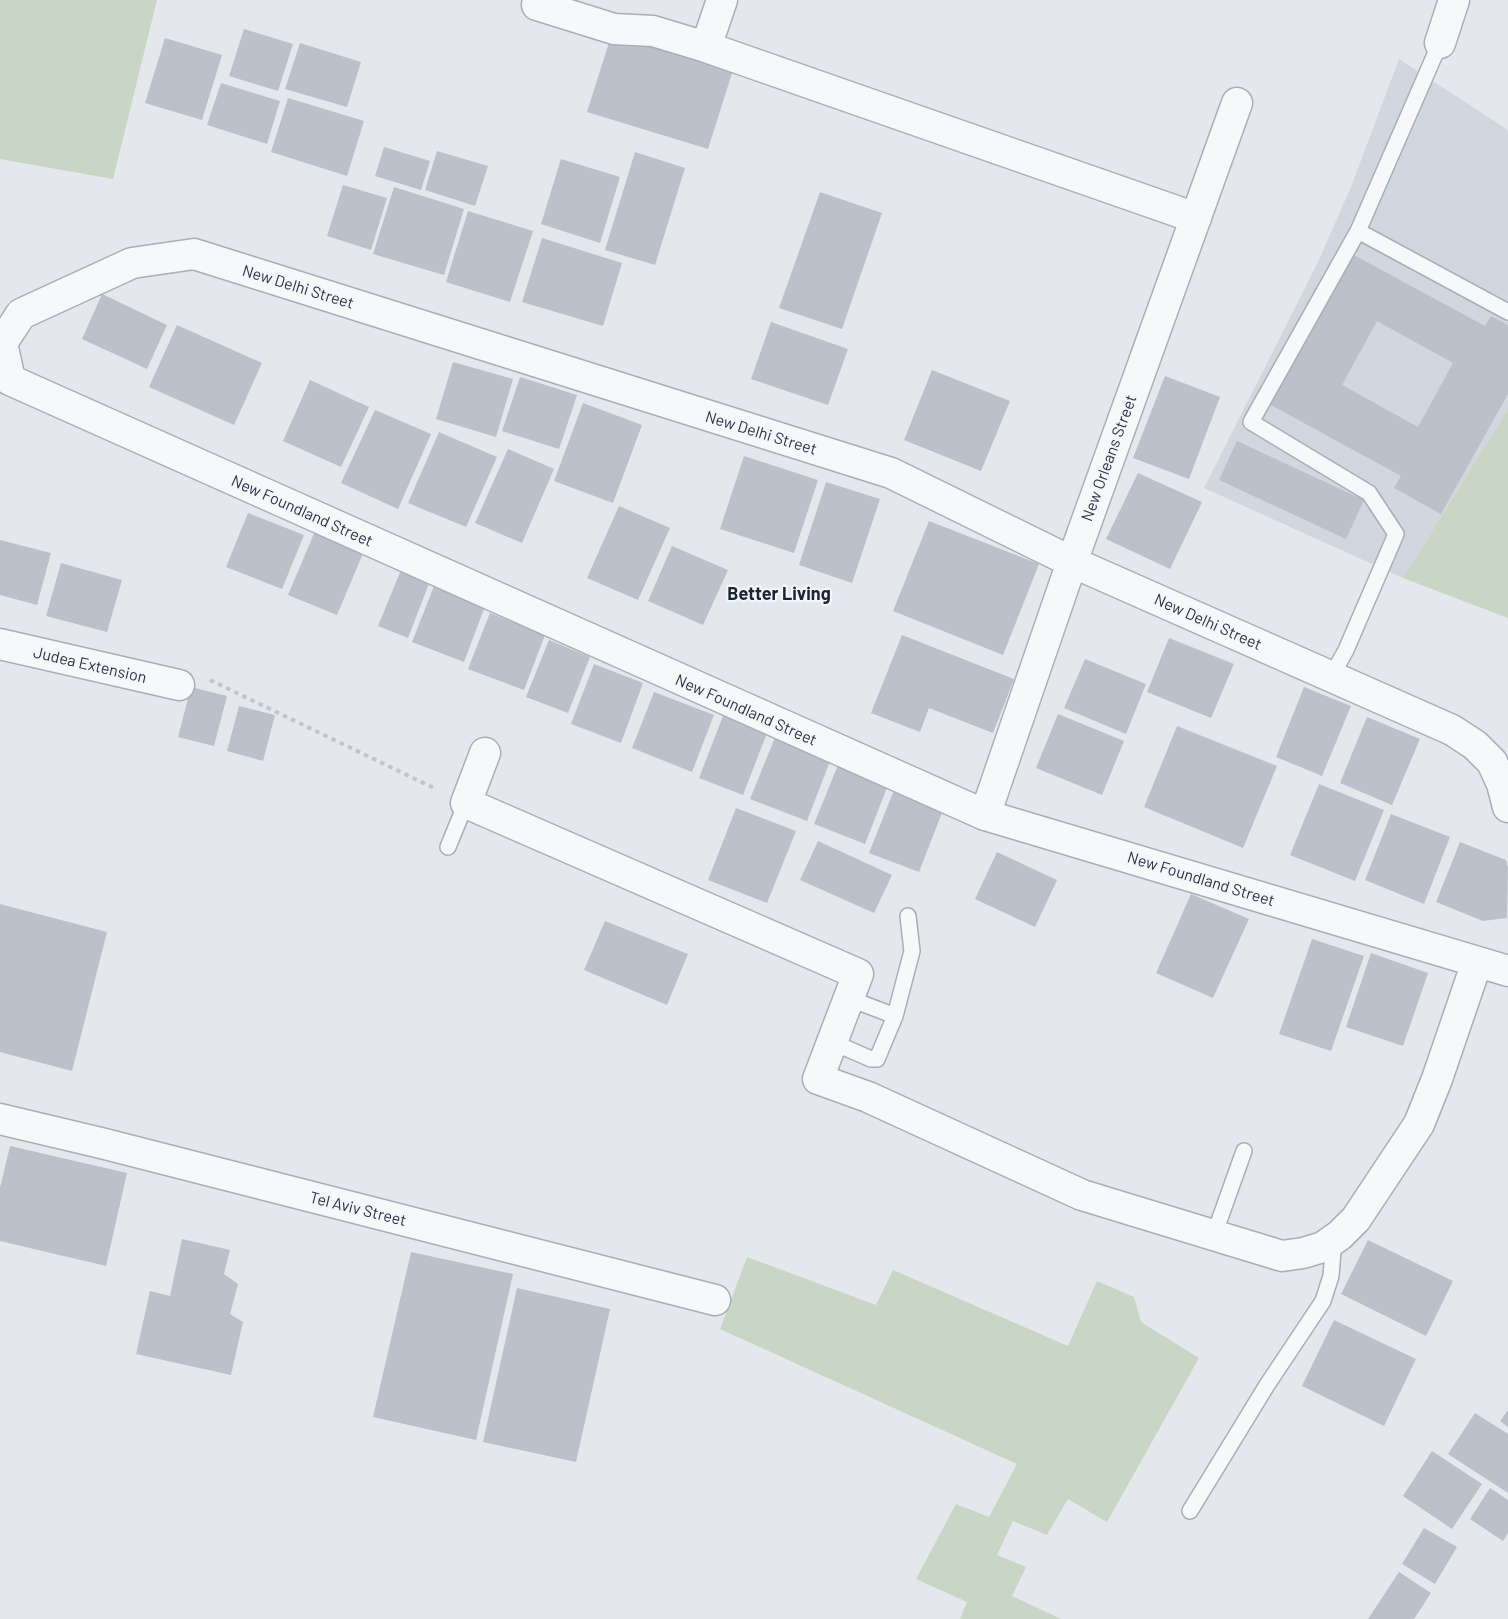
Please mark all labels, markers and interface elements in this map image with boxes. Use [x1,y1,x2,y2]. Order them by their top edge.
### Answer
street label: New Delhi Street [240,261,356,313]
street label: New Orleans Street [1077,392,1141,524]
street label: New Delhi Street [703,407,819,459]
street label: New Foundland Street [228,471,376,551]
district label: Better Living [727,583,831,605]
street label: New Delhi Street [1151,590,1265,654]
street label: Judea Extension [32,643,148,687]
street label: New Foundland Street [672,670,820,750]
street label: New Foundland Street [1125,847,1277,911]
street label: Tel Aviv Street [308,1188,408,1230]

